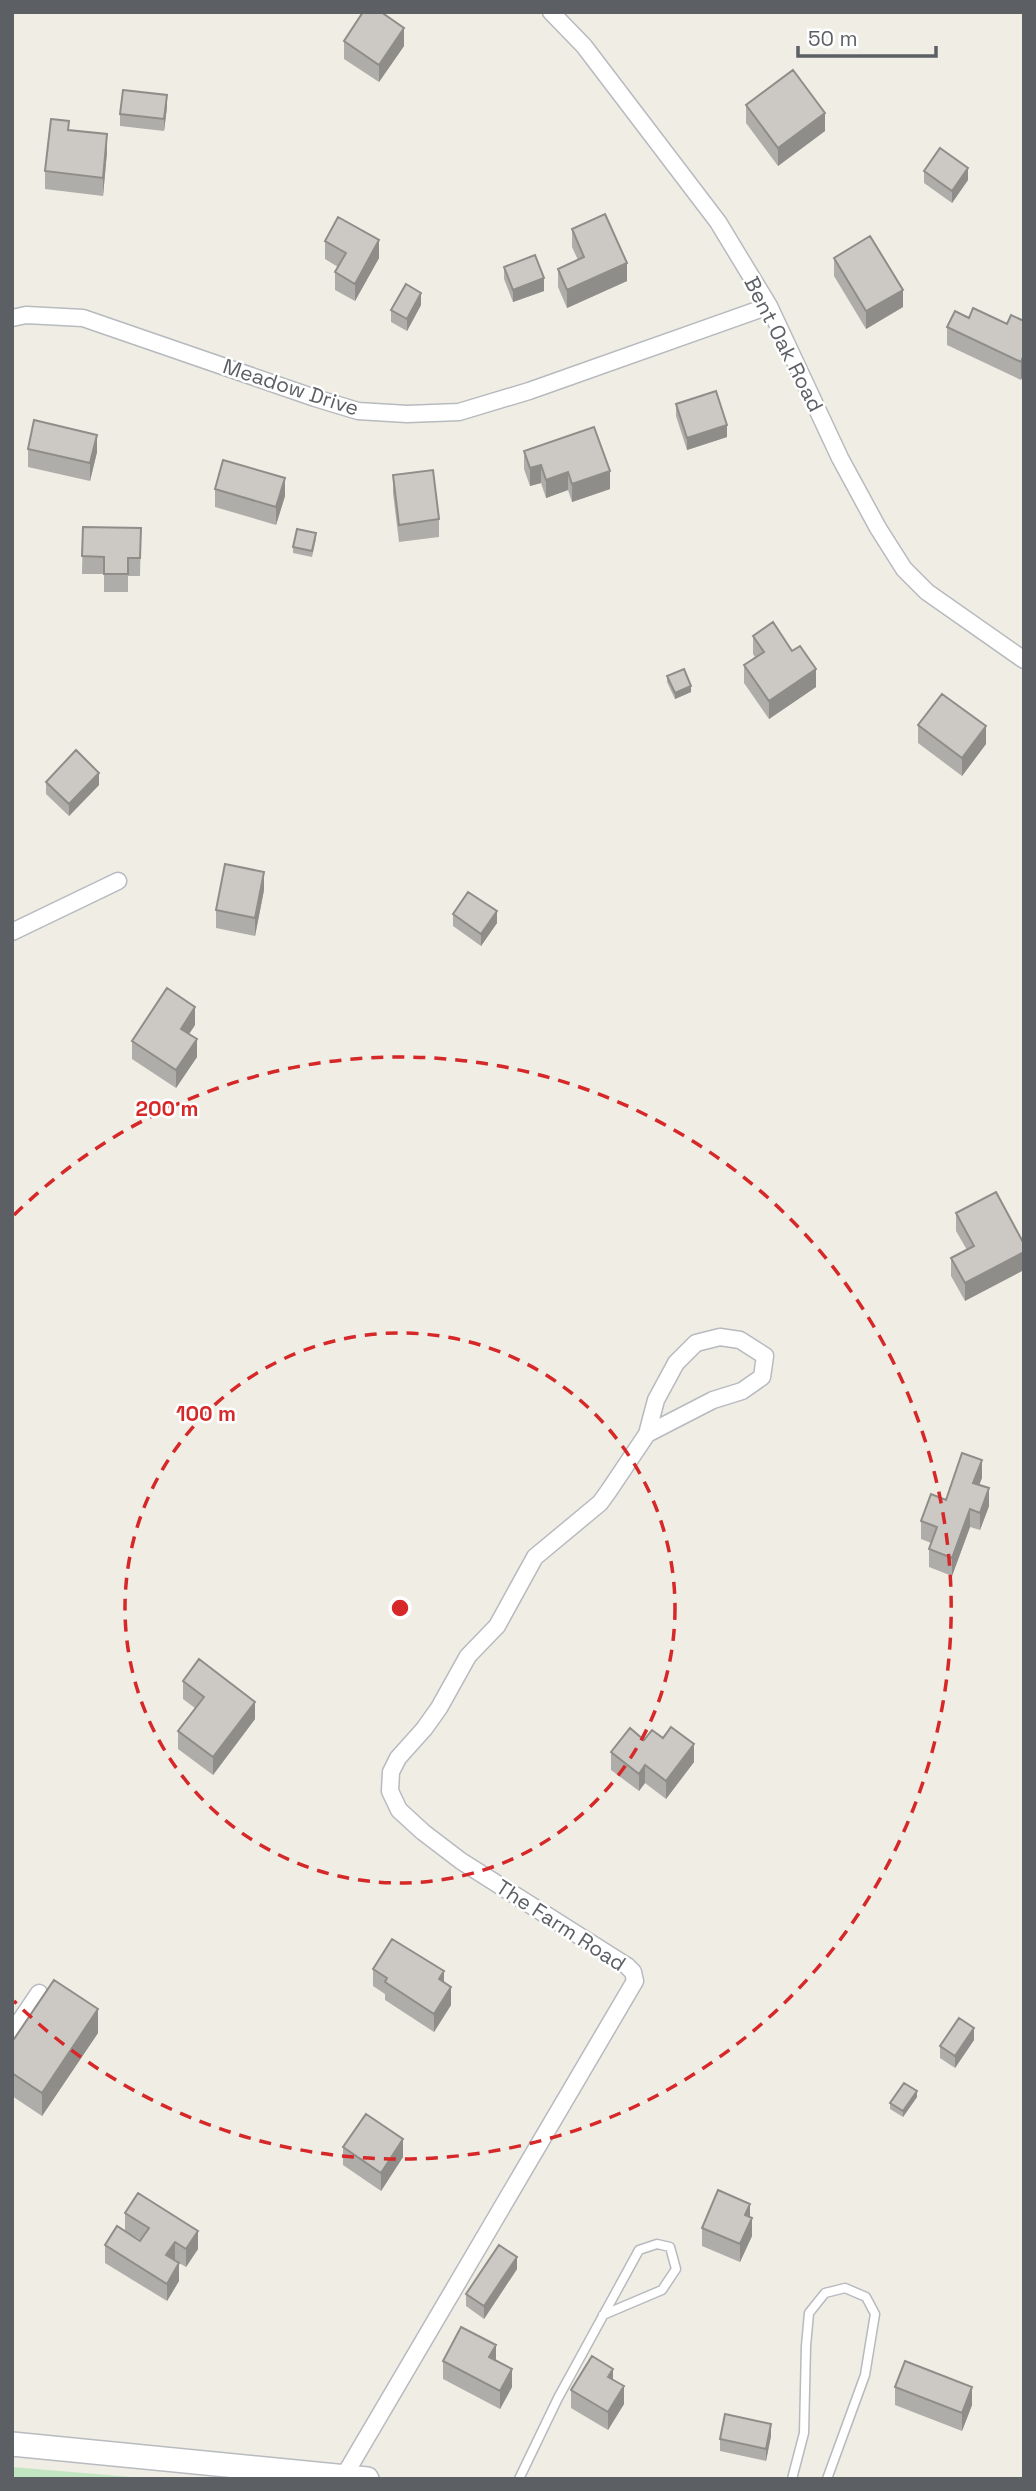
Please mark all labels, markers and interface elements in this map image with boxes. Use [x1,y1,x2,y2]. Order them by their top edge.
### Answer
scale bar [798,14,936,58]
text: 50 m [808,25,858,52]
street label: Bent Oak Road [738,272,830,416]
street label: Meadow Drive [220,352,362,422]
text: 200 m [136,1095,198,1122]
text: 100 m [176,1400,236,1427]
centre of rings [388,1596,412,1620]
street label: The Farm Road [491,1873,631,1977]

